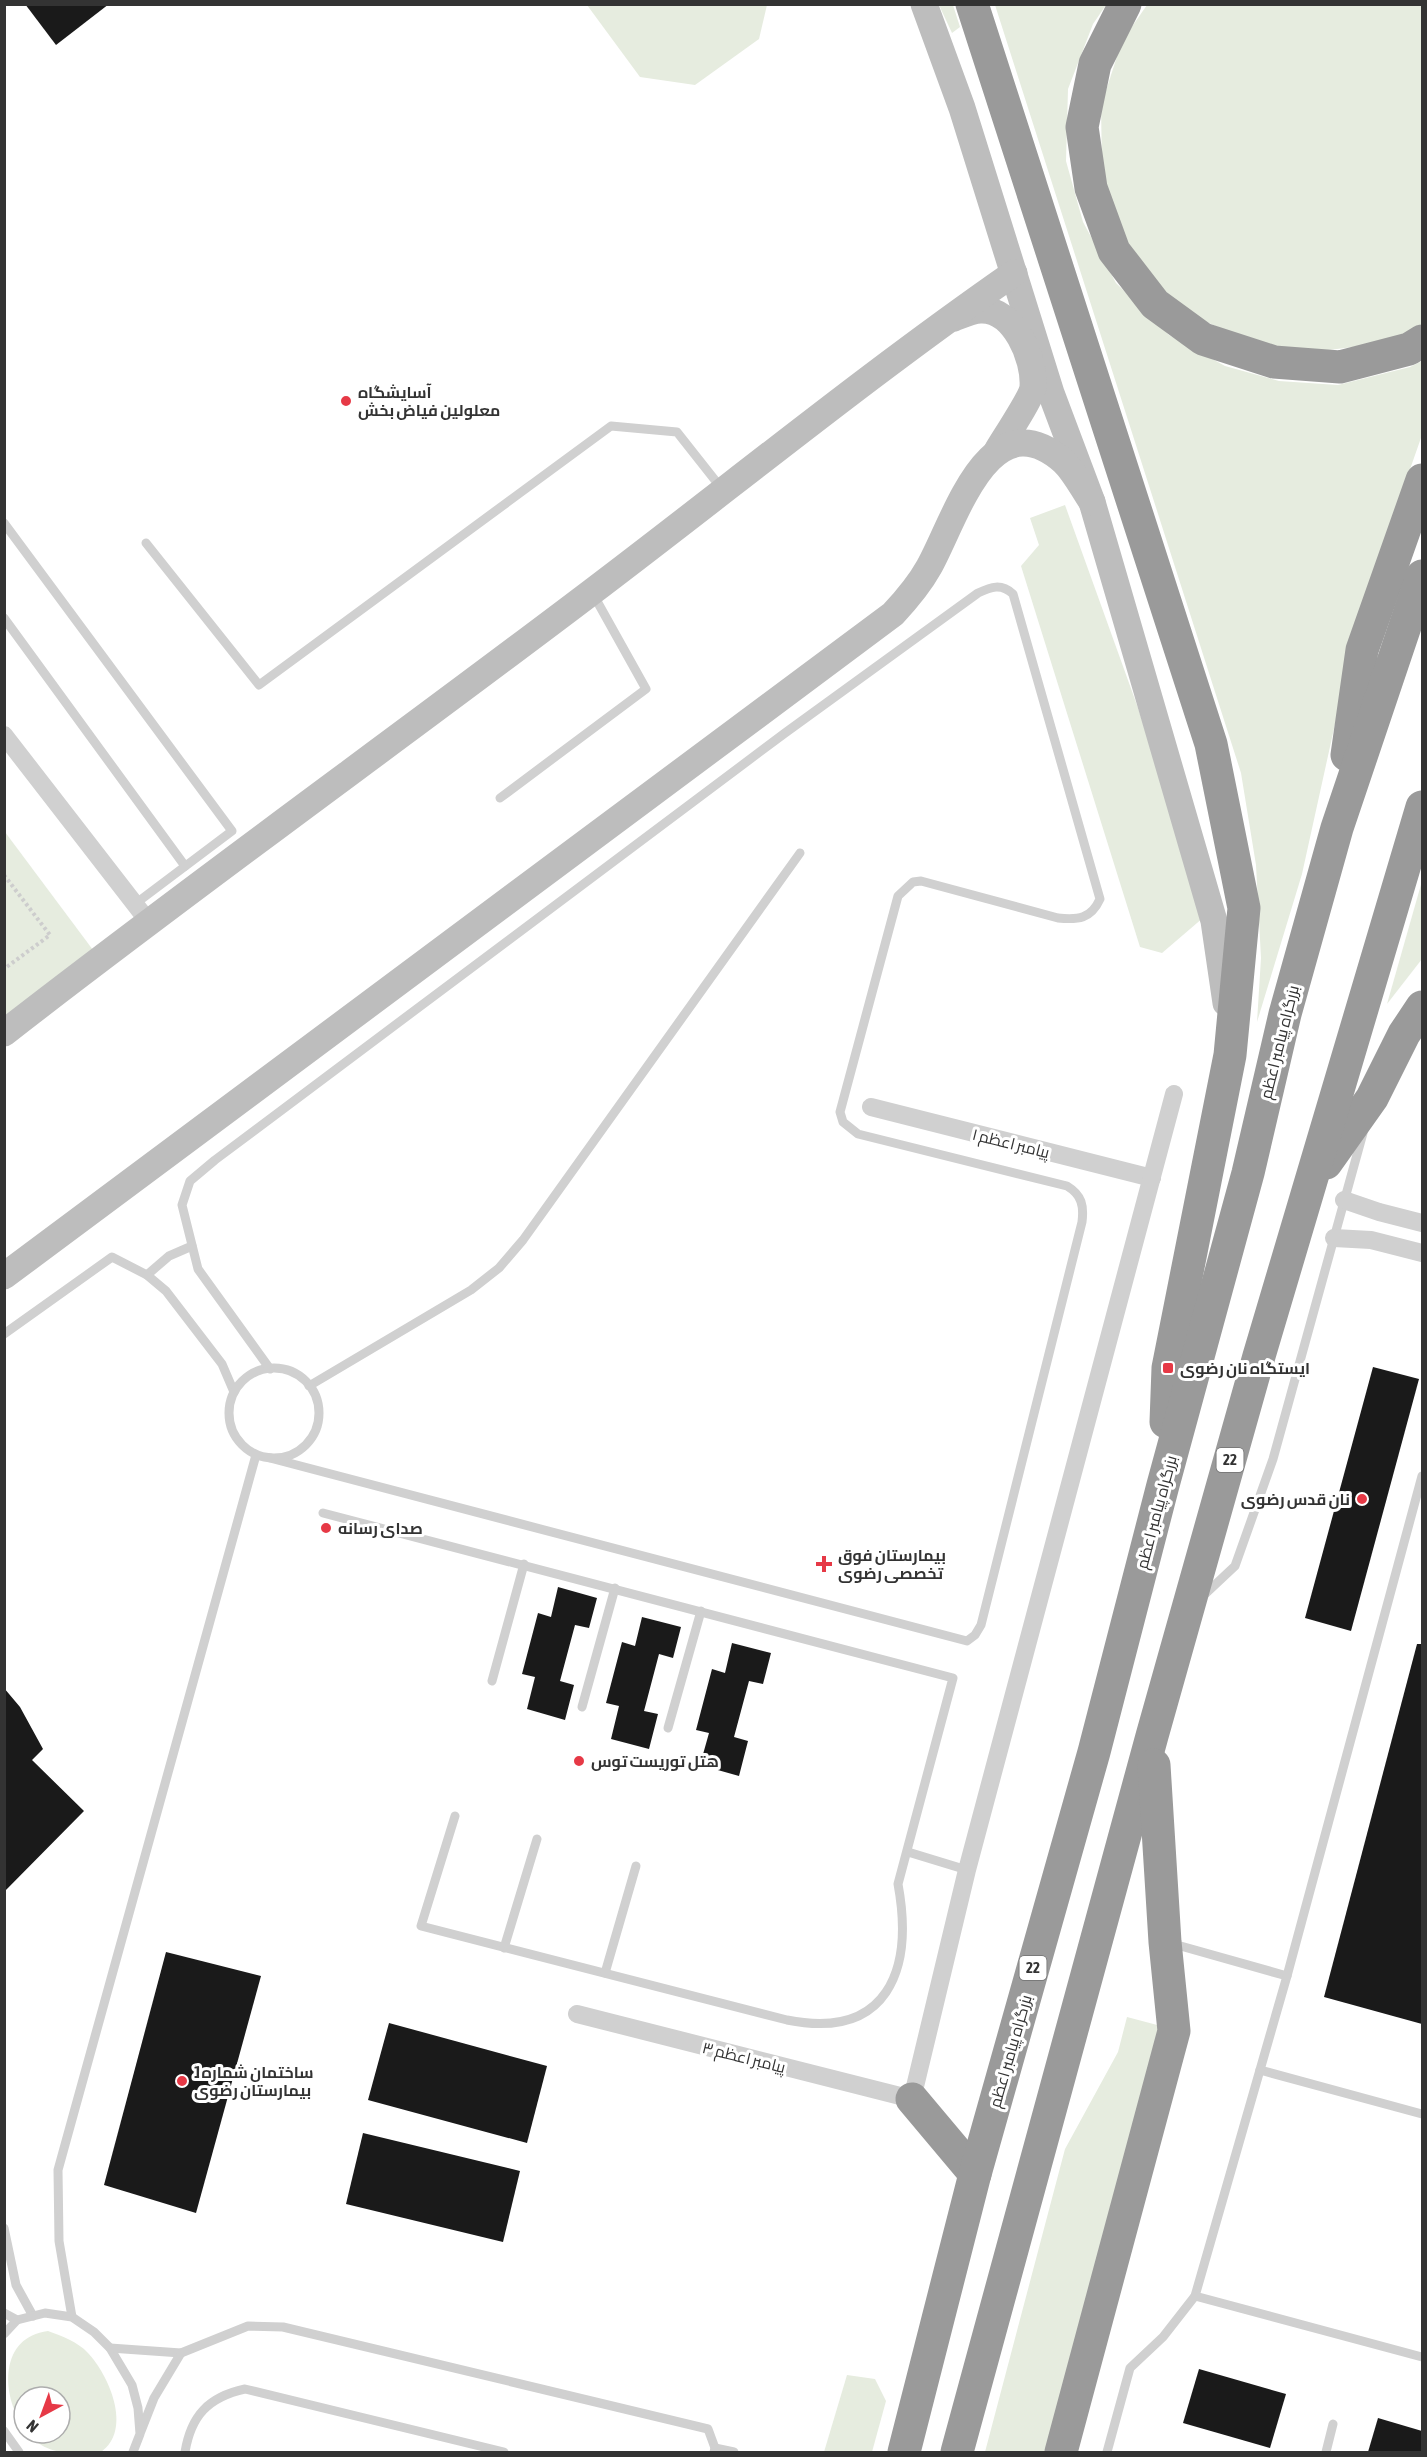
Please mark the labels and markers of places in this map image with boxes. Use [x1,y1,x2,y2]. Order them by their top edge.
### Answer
place label: آسایشگاه معلولین فیاض بخش [358,383,500,420]
marker: آسایشگاه معلولین فیاض بخش [339,394,353,408]
place label: ایستگاه نان رضوی [1180,1359,1310,1378]
marker: ایستگاه نان رضوی [1161,1361,1175,1375]
place label: نان قدس رضوی [1241,1490,1350,1509]
marker: نان قدس رضوی [1355,1492,1369,1506]
place label: صدای رسانه [338,1519,423,1538]
marker: صدای رسانه [319,1521,333,1535]
place label: بیمارستان فوق تخصصی رضوی [838,1546,946,1583]
marker: بیمارستان فوق تخصصی رضوی [815,1555,833,1573]
place label: هتل توریست توس [591,1752,719,1771]
marker: هتل توریست توس [572,1754,586,1768]
place label: ساختمان شماره1 بیمارستان رضوی [194,2063,314,2100]
marker: ساختمان شماره1 بیمارستان رضوی [175,2074,189,2088]

